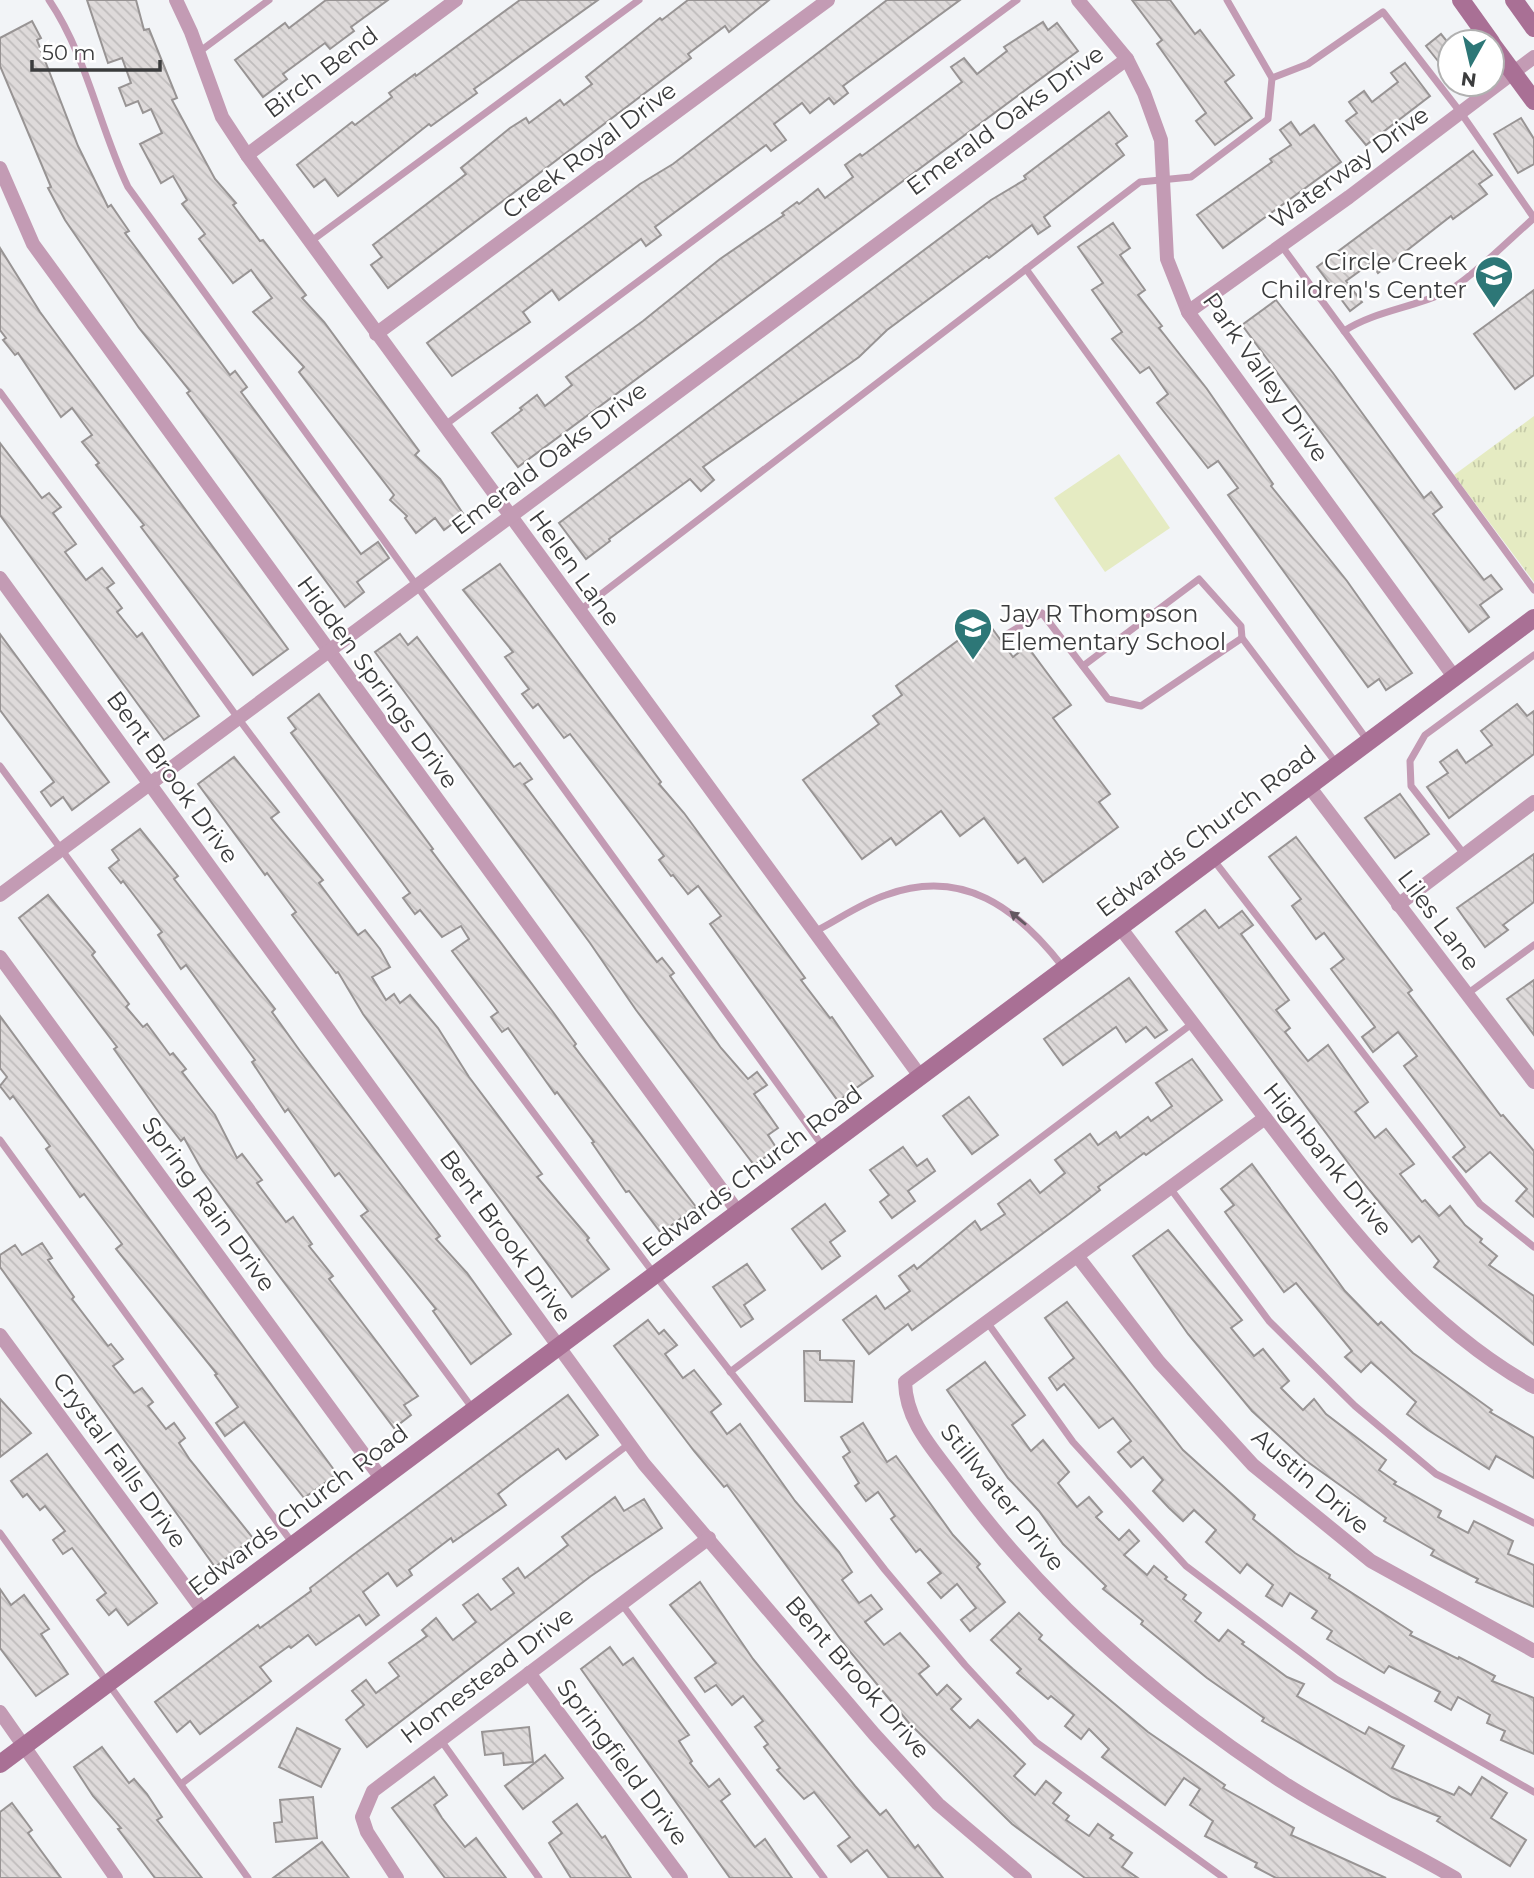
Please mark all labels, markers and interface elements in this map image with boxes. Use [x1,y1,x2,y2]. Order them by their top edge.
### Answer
street label: Birch Bend [258,20,384,124]
scale bar [32,28,159,72]
north arrow [1436,28,1506,98]
street label: Emerald Oaks Drive [901,39,1109,201]
text: 50 m [42,40,96,65]
text: N [1459,67,1478,92]
street label: Creek Royal Drive [496,75,682,225]
street label: Waterway Drive [1264,99,1434,235]
place label: Circle Creek Children's Center [1261,247,1468,304]
school or university icon: Circle Creek Children's Center [1473,254,1515,309]
street label: Park Valley Drive [1197,287,1335,467]
street label: Emerald Oaks Drive [446,375,652,541]
street label: Helen Lane [523,504,627,632]
street label: Hidden Springs Drive [291,570,465,794]
place label: Jay R Thompson Elementary School [999,599,1226,656]
school or university icon: Jay R Thompson Elementary School [952,606,994,661]
street label: Bent Brook Drive [101,685,245,869]
street label: Edwards Church Road [1090,739,1322,923]
street label: Liles Lane [1392,864,1486,976]
one-way arrow [1009,910,1027,925]
street label: Highbank Drive [1257,1077,1399,1241]
street label: Edwards Church Road [636,1079,868,1263]
street label: Spring Rain Drive [136,1111,282,1297]
street label: Bent Brook Drive [434,1144,578,1328]
street label: Crystal Falls Drive [47,1367,193,1553]
street label: Stillwater Drive [935,1417,1071,1577]
street label: Edwards Church Road [182,1418,414,1602]
street label: Austin Drive [1246,1422,1376,1540]
street label: Bent Brook Drive [780,1590,936,1764]
street label: Homestead Drive [395,1600,579,1750]
street label: Springfield Drive [551,1673,695,1851]

